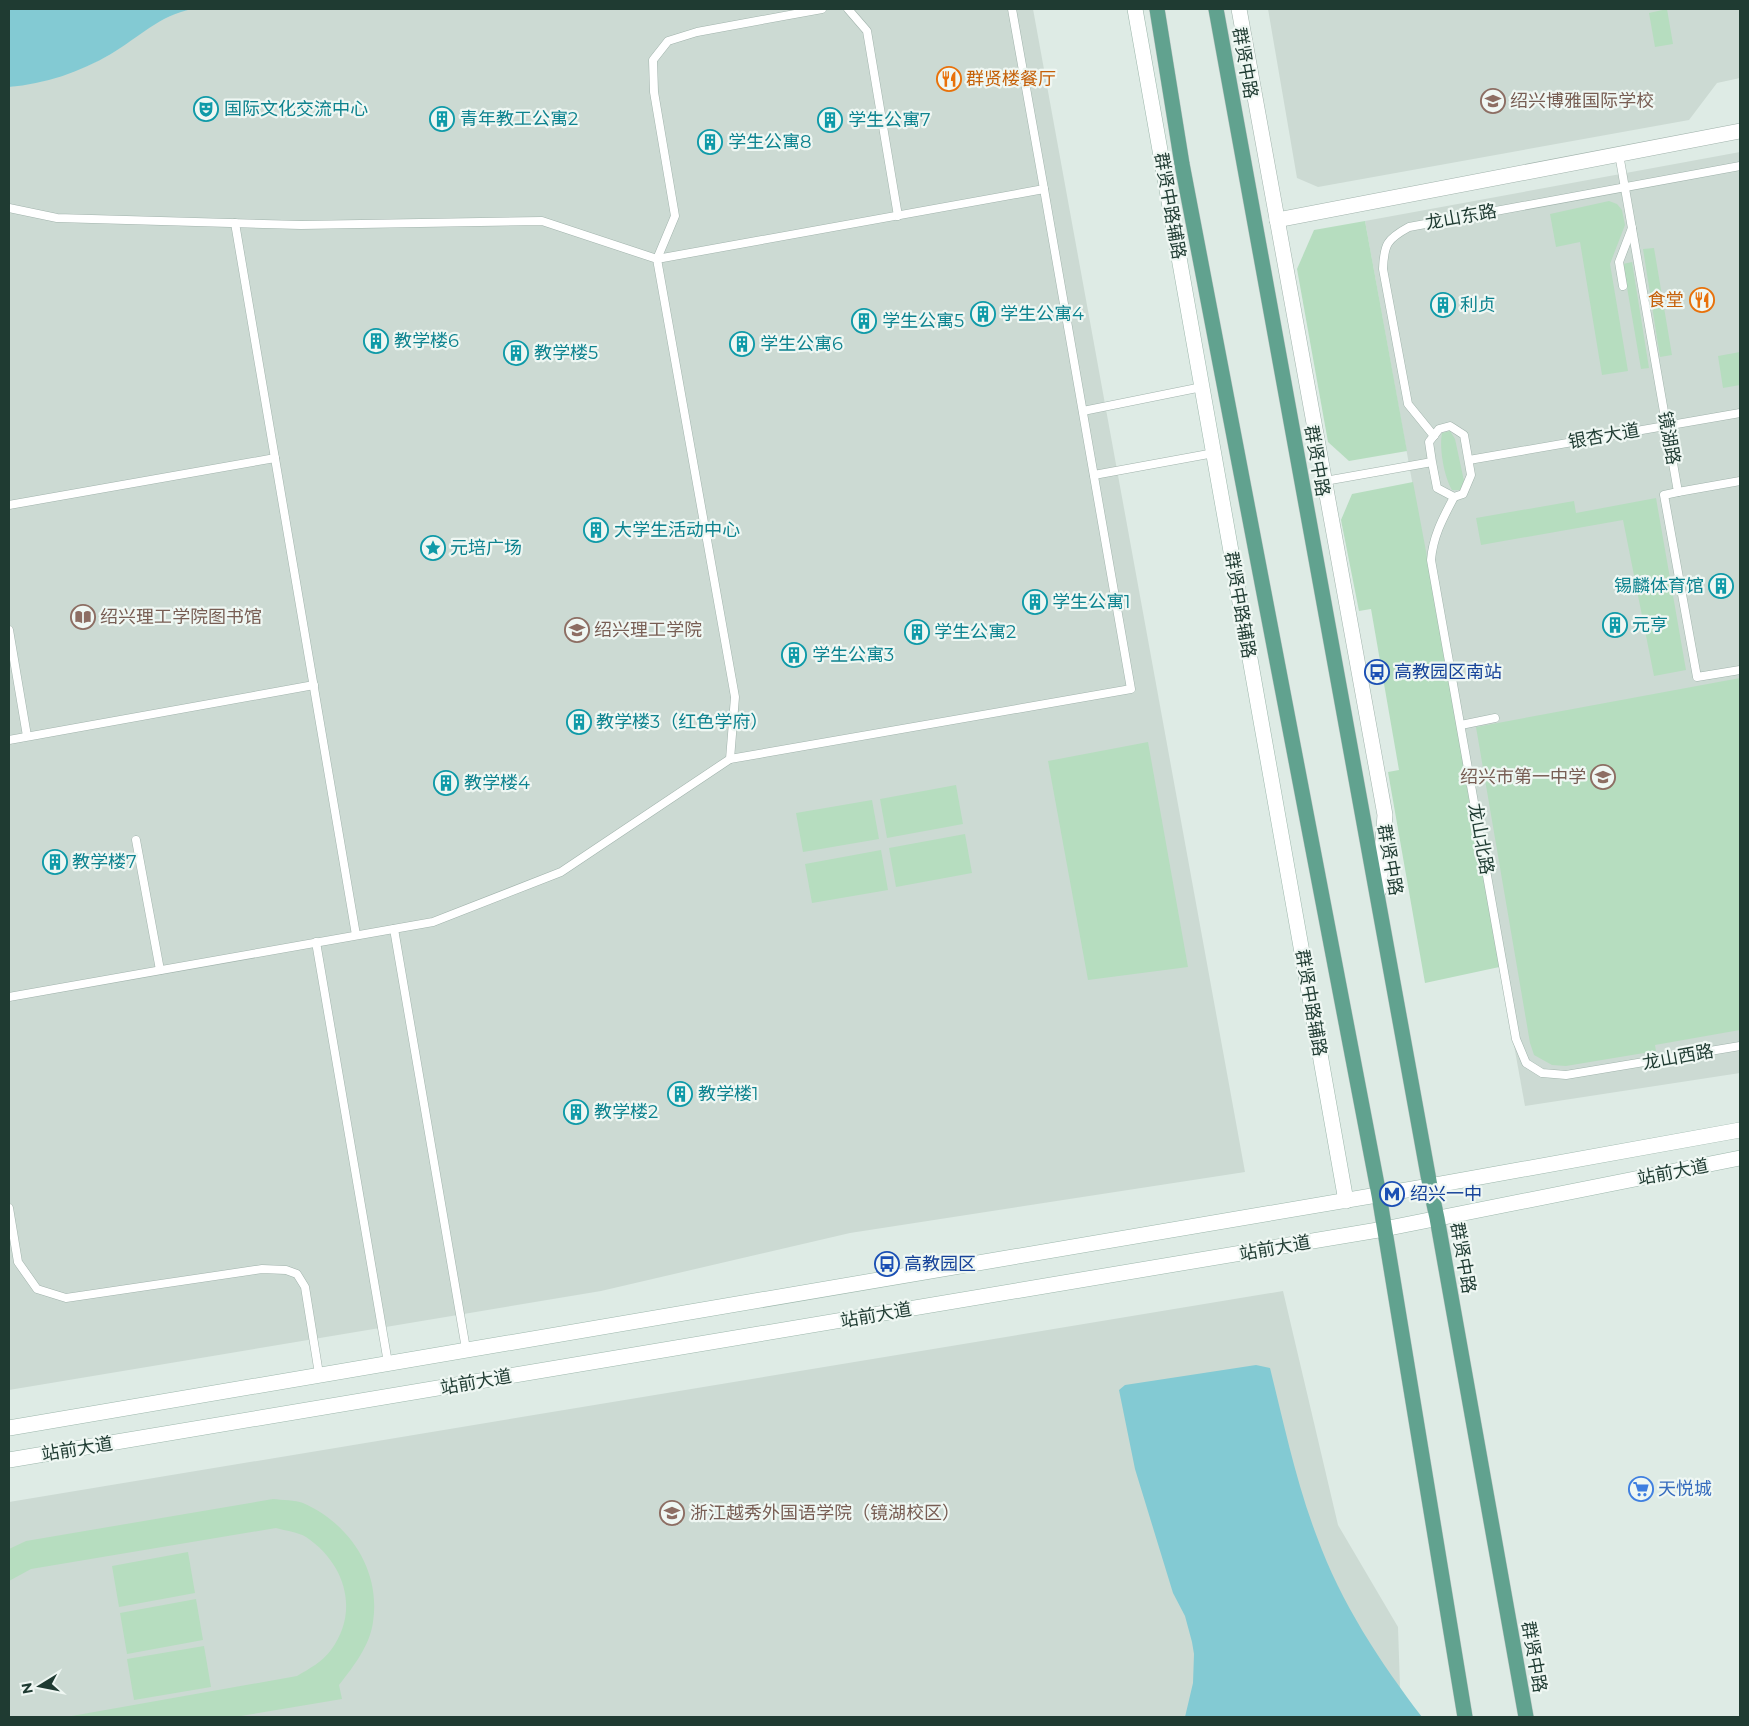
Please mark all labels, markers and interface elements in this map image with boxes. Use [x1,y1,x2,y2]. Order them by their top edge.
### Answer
street label: 群贤中路 [1228,26,1262,100]
restaurant icon: 群贤楼餐厅 [936,66,962,92]
place label: 群贤楼餐厅 [966,68,1056,90]
school or university icon: 绍兴博雅国际学校 [1480,88,1506,114]
place label: 绍兴博雅国际学校 [1510,90,1654,112]
theatre icon: 国际文化交流中心 [193,96,219,122]
place label: 国际文化交流中心 [224,98,368,120]
building icon: 青年教工公寓2 [429,106,455,132]
building icon: 学生公寓7 [817,107,843,133]
place label: 青年教工公寓2 [460,108,578,130]
place label: 学生公寓7 [848,109,931,131]
building icon: 学生公寓8 [697,129,723,155]
place label: 学生公寓8 [728,131,811,153]
street label: 群贤中路辅路 [1150,151,1190,261]
street label: 龙山东路 [1424,200,1498,234]
restaurant icon: 食堂 [1689,287,1715,313]
place label: 食堂 [1648,289,1684,311]
building icon: 利贞 [1430,292,1456,318]
place label: 利贞 [1460,294,1496,316]
building icon: 学生公寓4 [970,301,996,327]
place label: 学生公寓4 [1000,303,1084,325]
building icon: 学生公寓5 [851,308,877,334]
place label: 学生公寓5 [882,310,964,332]
building icon: 教学楼6 [363,328,389,354]
place label: 教学楼6 [394,330,459,352]
building icon: 学生公寓6 [729,331,755,357]
place label: 学生公寓6 [760,333,843,355]
building icon: 教学楼5 [503,340,529,366]
place label: 教学楼5 [534,342,598,364]
street label: 镜湖路 [1653,410,1685,466]
street label: 银杏大道 [1567,419,1641,453]
street label: 群贤中路 [1300,424,1334,498]
building icon: 大学生活动中心 [583,517,609,543]
place label: 大学生活动中心 [614,519,740,541]
place icon: 元培广场 [420,535,446,561]
place label: 元培广场 [450,537,522,559]
street label: 群贤中路辅路 [1220,550,1260,660]
building icon: 锡麟体育馆 [1708,573,1734,599]
place label: 锡麟体育馆 [1614,575,1704,597]
building icon: 学生公寓1 [1022,589,1048,615]
place label: 学生公寓1 [1052,591,1131,613]
library icon: 绍兴理工学院图书馆 [70,604,96,630]
place label: 绍兴理工学院图书馆 [100,606,262,628]
building icon: 元亨 [1602,612,1628,638]
place label: 元亨 [1632,614,1668,636]
school or university icon: 绍兴理工学院 [564,617,590,643]
place label: 绍兴理工学院 [594,619,702,641]
building icon: 学生公寓2 [904,619,930,645]
place label: 学生公寓2 [934,621,1016,643]
building icon: 学生公寓3 [781,642,807,668]
place label: 学生公寓3 [812,644,894,666]
bus stop icon: 高教园区南站 [1364,659,1390,685]
place label: 高教园区南站 [1394,661,1502,683]
building icon: 教学楼3（红色学府） [566,709,592,735]
place label: 教学楼3（红色学府） [596,711,768,733]
school or university icon: 绍兴市第一中学 [1590,764,1616,790]
place label: 绍兴市第一中学 [1460,766,1586,788]
building icon: 教学楼4 [433,770,459,796]
place label: 教学楼4 [464,772,530,794]
street label: 龙山北路 [1464,802,1498,876]
street label: 群贤中路 [1373,823,1407,897]
building icon: 教学楼7 [42,849,68,875]
place label: 教学楼7 [72,851,137,873]
street label: 群贤中路辅路 [1291,948,1331,1058]
street label: 龙山西路 [1641,1040,1715,1074]
building icon: 教学楼1 [667,1081,693,1107]
place label: 教学楼1 [698,1083,759,1105]
building icon: 教学楼2 [563,1099,589,1125]
place label: 教学楼2 [594,1101,658,1123]
street label: 站前大道 [1636,1154,1710,1190]
metro station icon: 绍兴一中 [1379,1181,1405,1207]
place label: 绍兴一中 [1410,1183,1482,1205]
street label: 群贤中路 [1446,1221,1480,1295]
street label: 站前大道 [1238,1231,1312,1265]
bus stop icon: 高教园区 [874,1251,900,1277]
place label: 高教园区 [904,1253,976,1275]
street label: 站前大道 [839,1298,913,1332]
street label: 站前大道 [439,1365,513,1399]
street label: 站前大道 [40,1433,114,1465]
supermarket icon: 天悦城 [1628,1476,1654,1502]
place label: 天悦城 [1658,1478,1712,1500]
school or university icon: 浙江越秀外国语学院（镜湖校区） [659,1500,685,1526]
place label: 浙江越秀外国语学院（镜湖校区） [690,1502,960,1524]
street label: 群贤中路 [1517,1620,1551,1694]
north arrow [15,1661,65,1711]
text: N [17,1681,37,1695]

